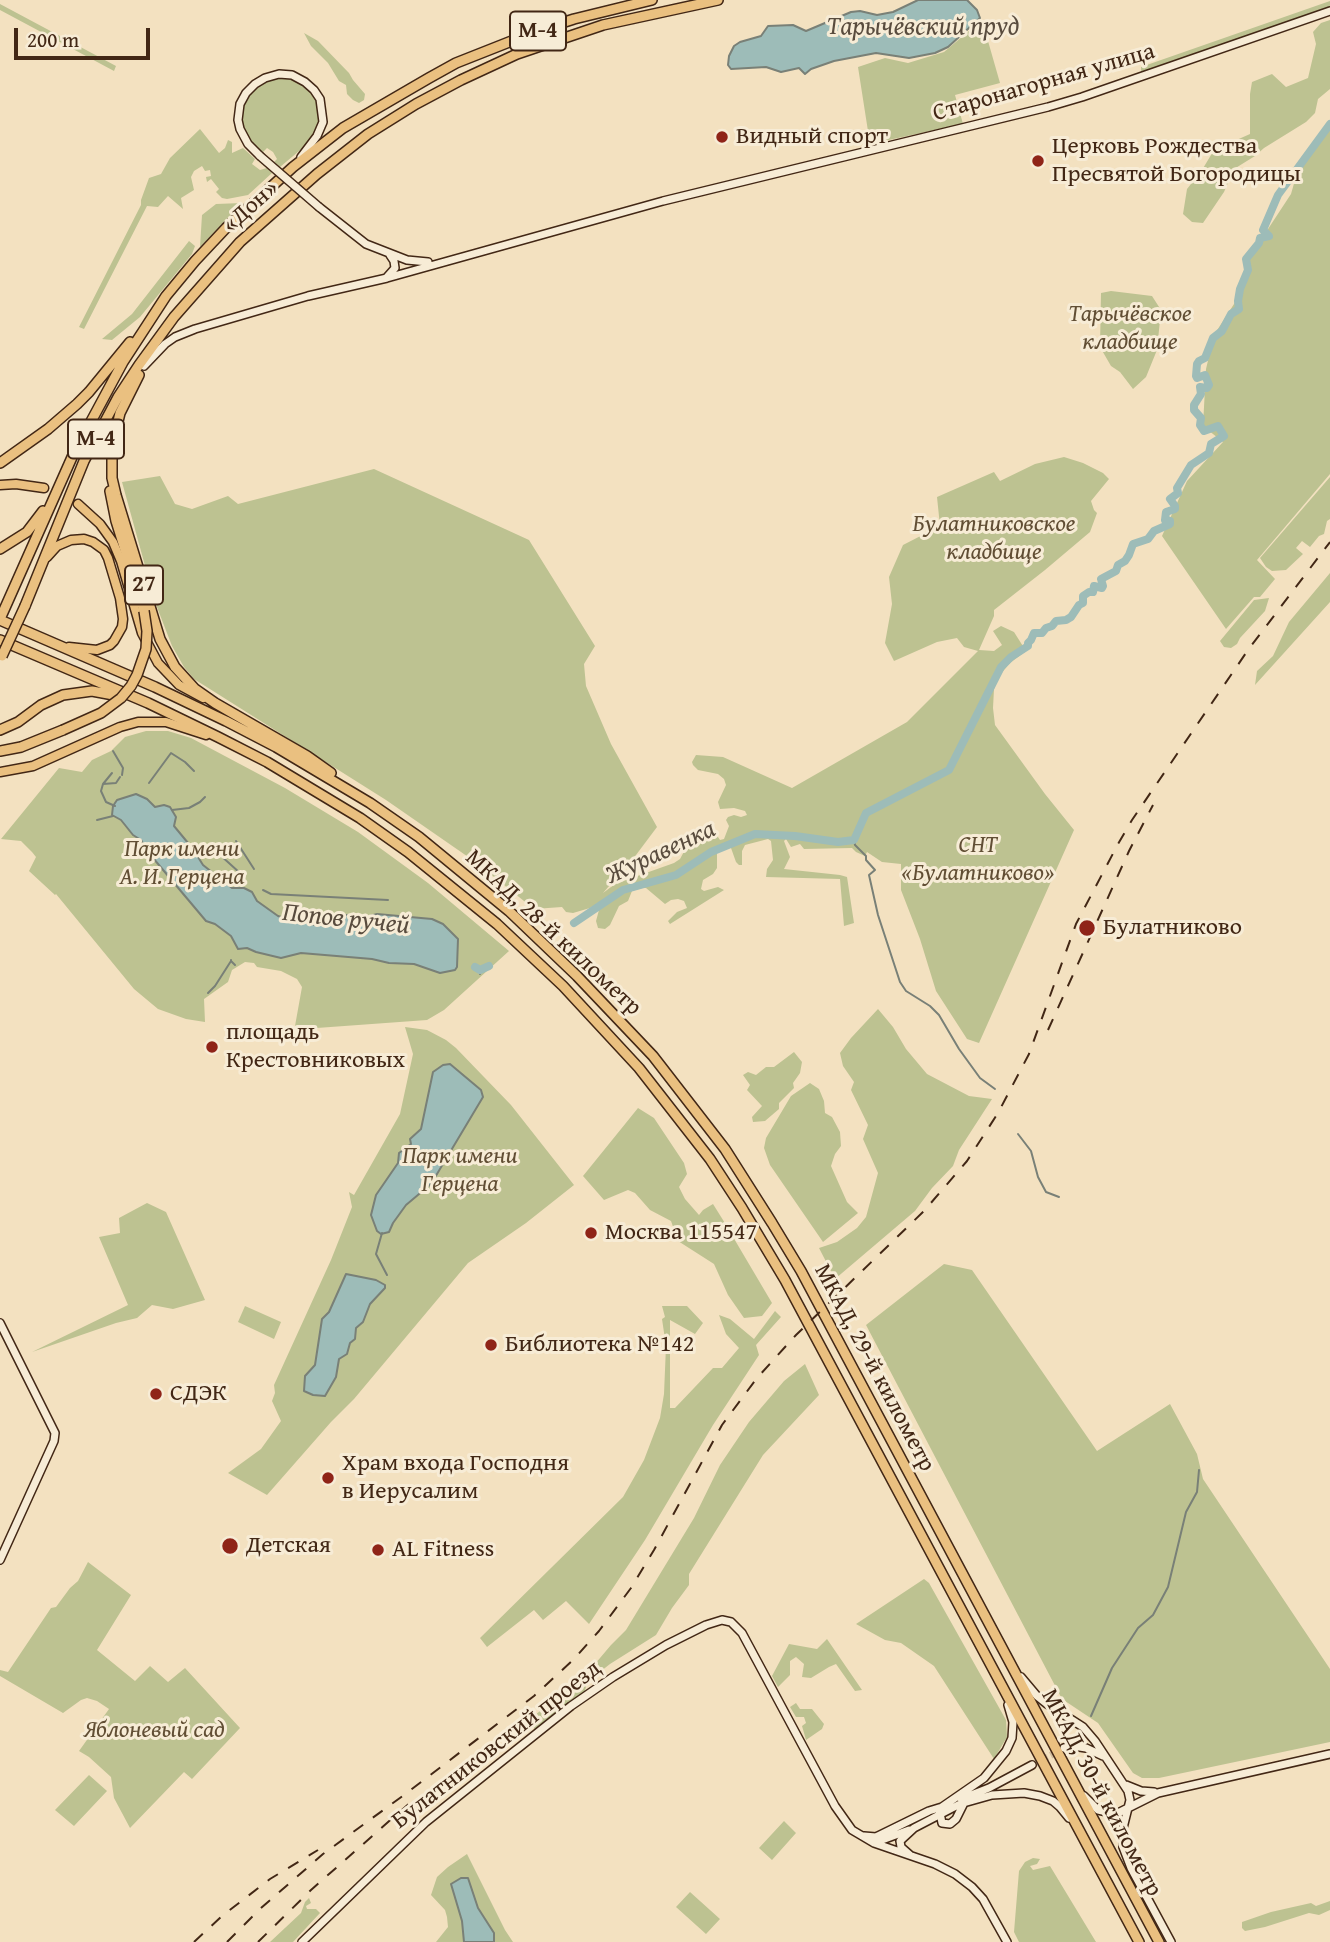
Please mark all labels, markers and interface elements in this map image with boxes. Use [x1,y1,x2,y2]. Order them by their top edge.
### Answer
water label: Тарычёвский пруд [827,11,1019,43]
road number: М-4 [510,12,566,50]
scale bar [18,14,154,58]
text: 200 m [27,24,79,55]
street label: Старонагорная улица [930,38,1158,128]
place label: Видный спорт [736,123,888,151]
marker: Видный спорт [714,129,730,145]
place label: Церковь Рождества Пресвятой Богородицы [1052,133,1301,189]
marker: Церковь Рождества Пресвятой Богородицы [1030,153,1046,169]
street label: «Дон» [217,174,285,240]
park label: Тарычёвское кладбище [1068,301,1192,357]
road number: М-4 [68,420,124,458]
park label: Булатниковское кладбище [913,511,1075,567]
road number: 27 [125,566,163,604]
water label: Журавенка [601,814,721,892]
park label: СНТ «Булатниково» [902,832,1054,888]
park label: Парк имени А. И. Герцена [119,836,245,892]
street label: МКАД, 28-й километр [459,844,647,1022]
water label: Попов ручей [281,898,411,942]
place label: Булатниково [1103,914,1242,942]
marker: Булатниково [1077,918,1097,938]
place label: площадь Крестовниковых [226,1019,405,1075]
marker: площадь Крестовниковых [204,1039,220,1055]
park label: Парк имени Герцена [402,1143,518,1199]
place label: Москва 115547 [605,1219,757,1247]
marker: Москва 115547 [583,1225,599,1241]
street label: МКАД, 29-й километр [807,1259,941,1477]
place label: Библиотека №142 [505,1331,694,1359]
marker: Библиотека №142 [483,1337,499,1353]
place label: СДЭК [170,1380,227,1408]
marker: СДЭК [148,1386,164,1402]
place label: Храм входа Господня в Иерусалим [342,1450,569,1506]
marker: Храм входа Господня в Иерусалим [320,1470,336,1486]
place label: Детская [246,1532,331,1560]
marker: Детская [220,1536,240,1556]
place label: AL Fitness [392,1536,494,1564]
marker: AL Fitness [370,1542,386,1558]
street label: Булатниковский проезд [387,1654,607,1836]
street label: МКАД, 30-й километр [1034,1684,1168,1902]
park label: Яблоневый сад [83,1717,225,1745]

